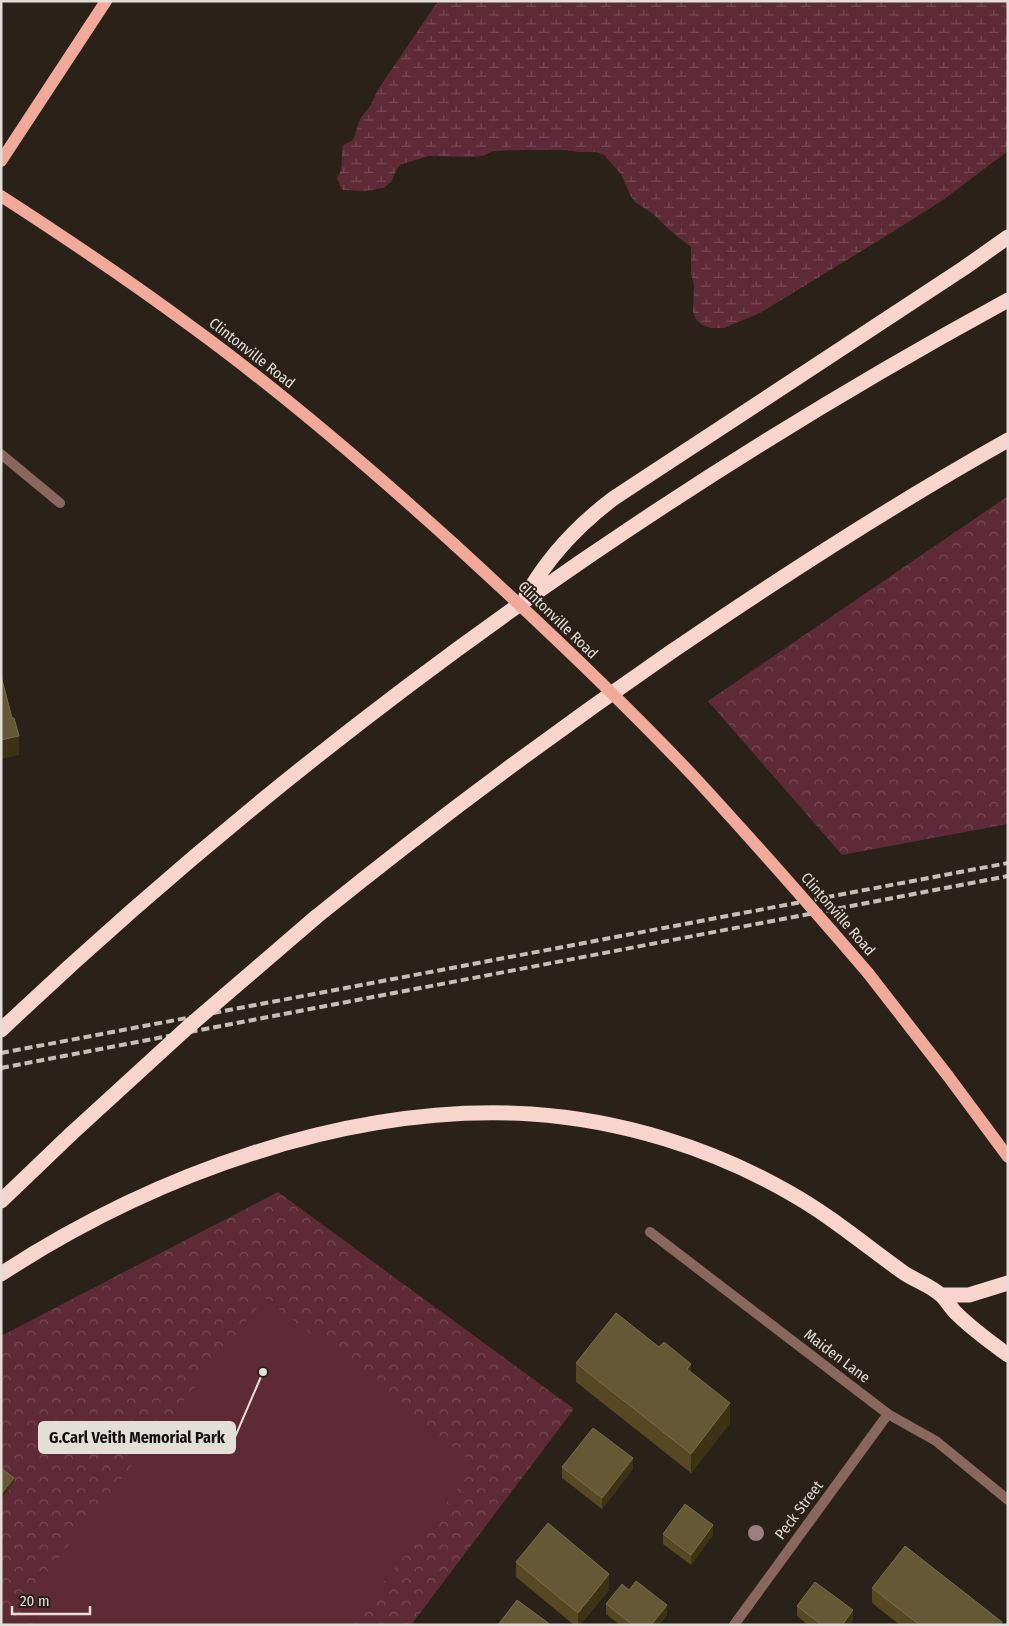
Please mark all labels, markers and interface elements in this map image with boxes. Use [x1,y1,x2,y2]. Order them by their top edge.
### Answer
street label: Clintonville Road [206,314,298,392]
street label: Clintonville Road [514,577,602,663]
street label: Clintonville Road [797,869,879,959]
street label: Maiden Lane [800,1325,874,1387]
callout: G.Carl Veith Memorial Park [39,1422,235,1453]
text: G.Carl Veith Memorial Park [49,1428,226,1447]
street label: Peck Street [771,1477,827,1543]
scale bar [12,1584,90,1616]
text: 20 m [20,1592,50,1610]

